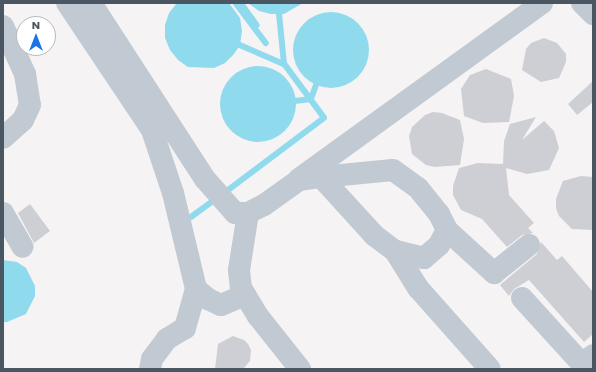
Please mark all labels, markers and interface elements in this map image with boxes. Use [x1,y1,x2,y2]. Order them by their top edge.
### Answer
north arrow [16,16,56,56]
text: N [32,17,40,33]

